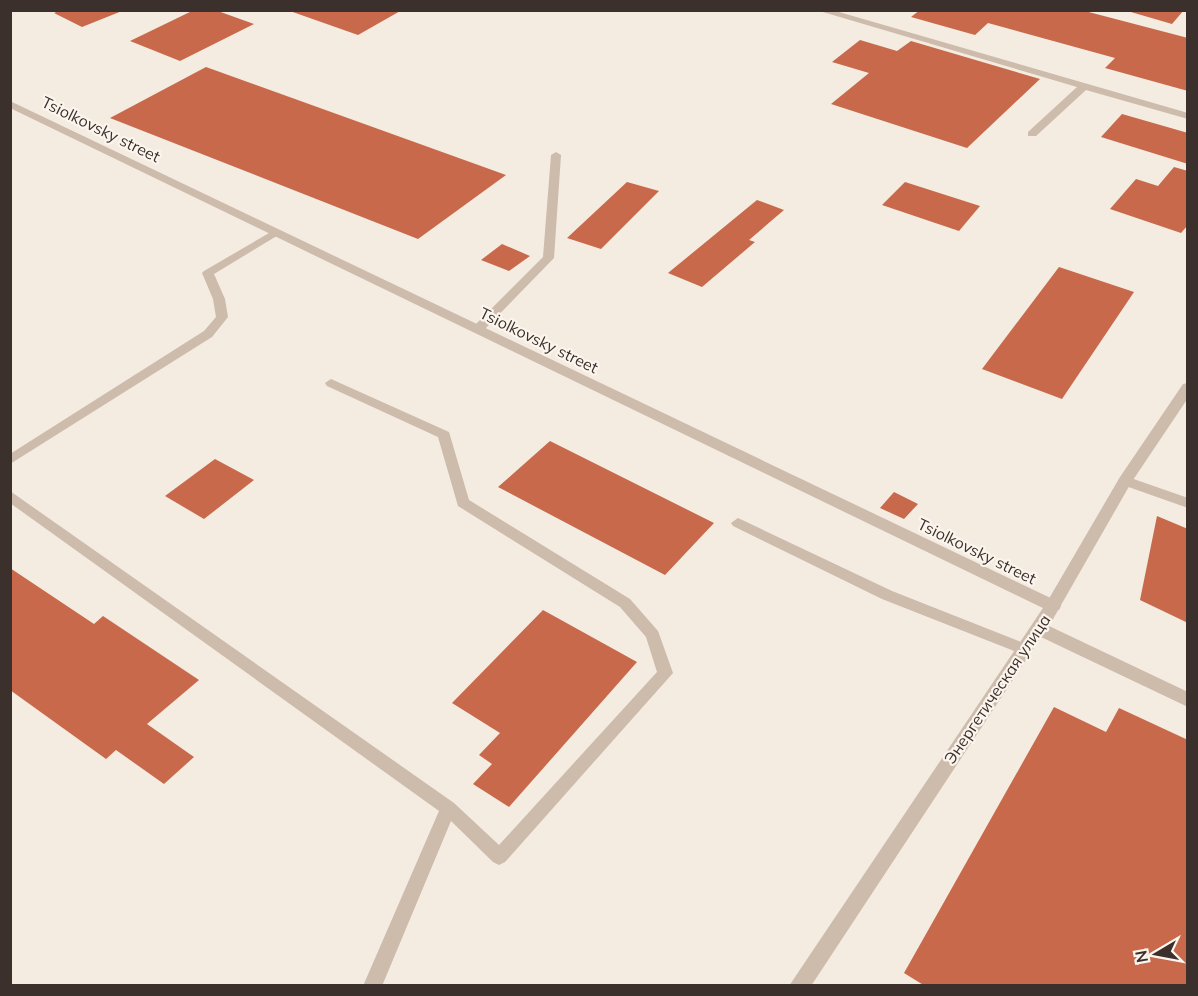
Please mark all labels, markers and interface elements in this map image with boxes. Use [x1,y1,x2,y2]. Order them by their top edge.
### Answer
street label: Tsiolkovsky street [39,92,164,166]
street label: Tsiolkovsky street [477,303,602,377]
street label: Tsiolkovsky street [915,514,1040,588]
street label: Энергетическая улица [940,610,1054,768]
north arrow [1126,924,1186,984]
text: N [1130,949,1152,964]

